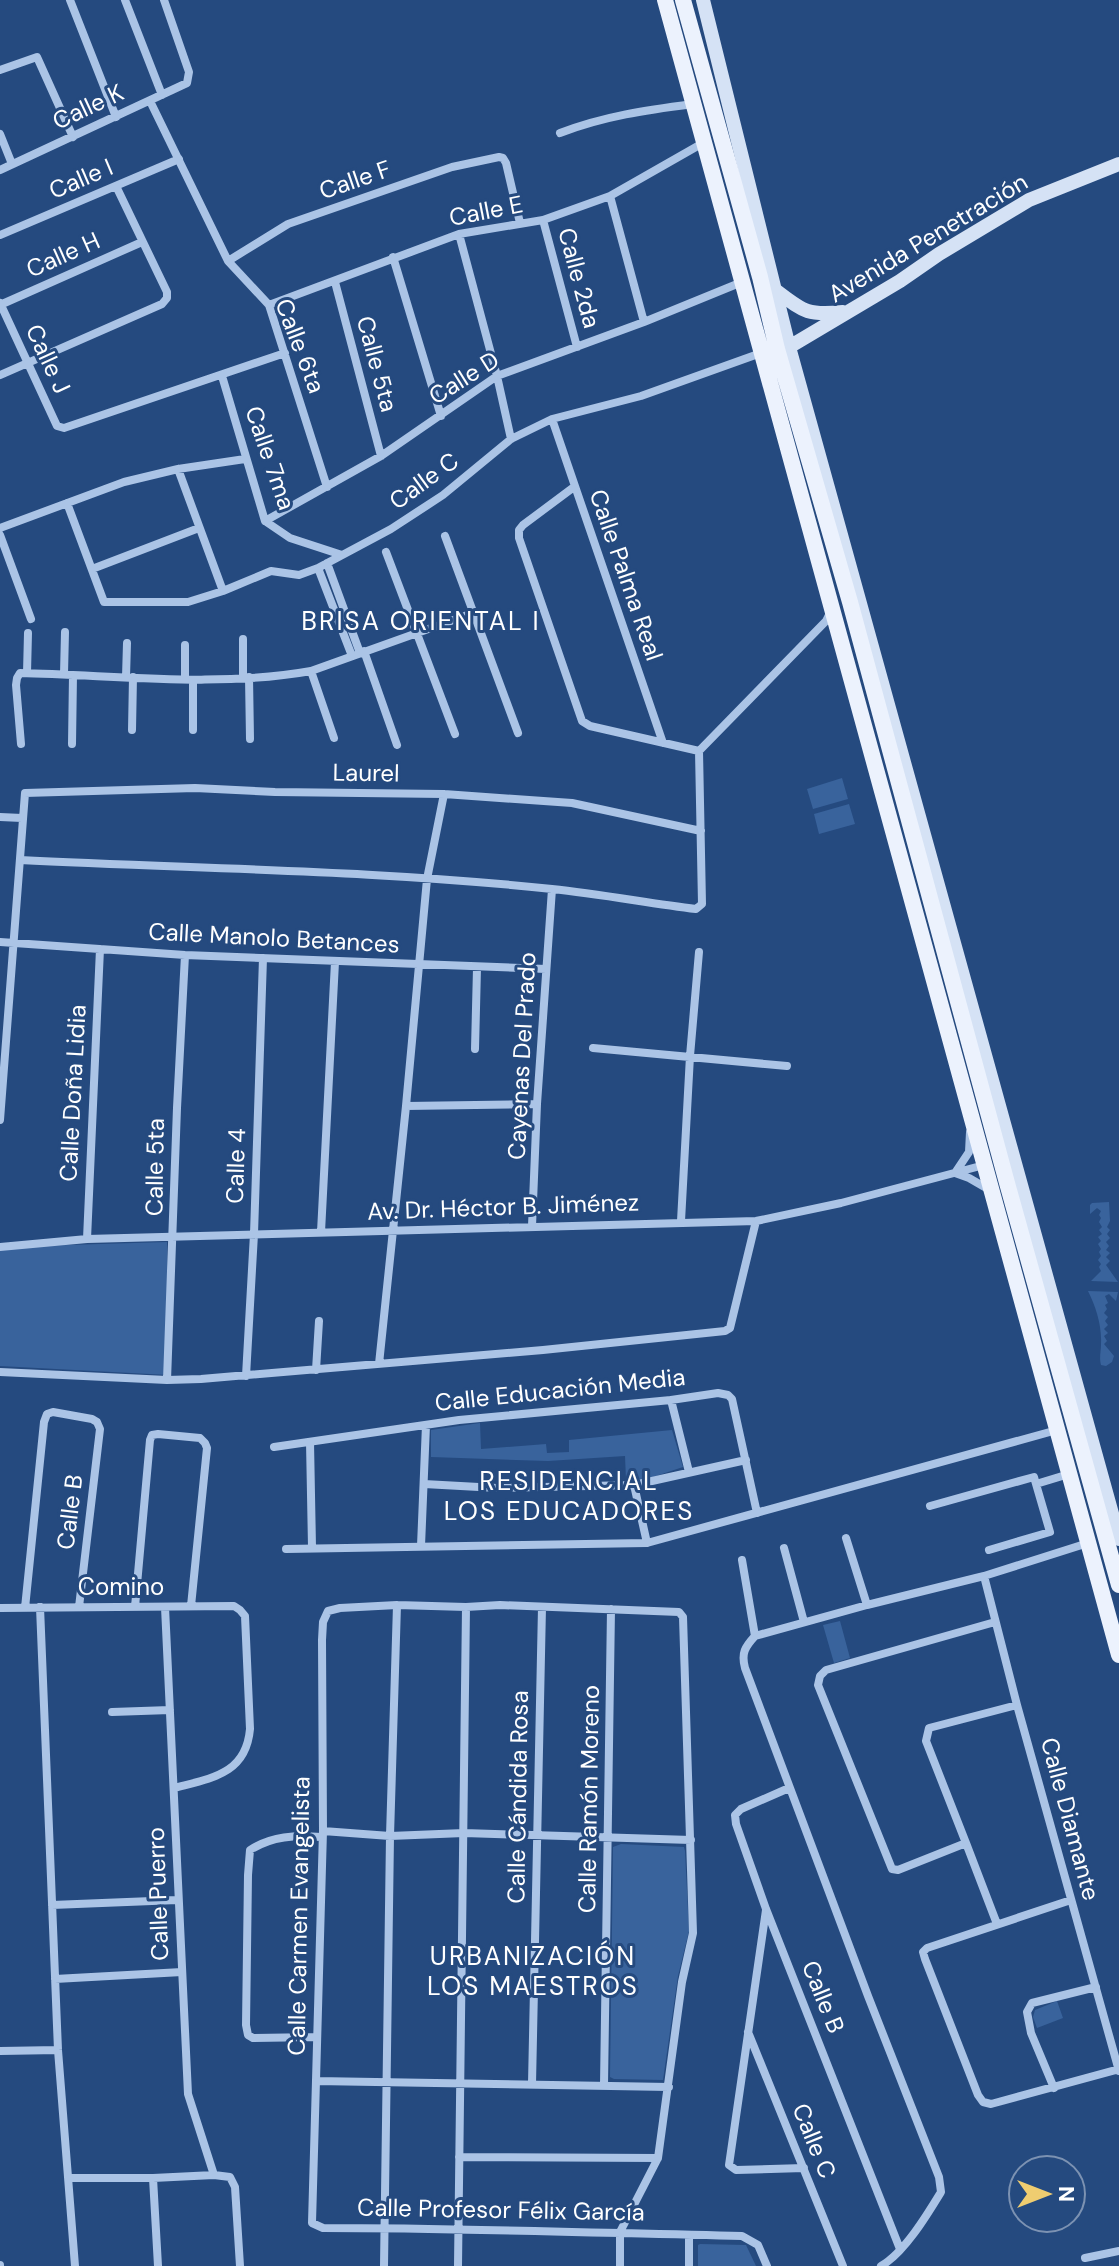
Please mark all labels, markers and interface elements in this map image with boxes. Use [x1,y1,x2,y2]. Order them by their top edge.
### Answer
street label: Calle K [47,77,128,136]
street label: Calle I [44,151,118,206]
street label: Calle F [315,153,395,206]
street label: Avenida Penetración [822,166,1033,309]
street label: Calle E [446,188,525,233]
street label: Calle 2da [551,224,608,331]
street label: Calle H [21,225,104,284]
street label: Calle 6ta [268,294,333,397]
street label: Calle 5ta [350,312,405,415]
street label: Calle J [19,319,78,398]
street label: Calle D [423,344,505,411]
street label: Calle 7ma [238,402,303,514]
street label: Calle C [383,445,464,516]
street label: Calle Palma Real [583,485,670,665]
district label: BRISA ORIENTAL I [301,604,541,638]
street label: Laurel [332,756,400,789]
street label: Calle Manolo Betances [148,915,400,960]
street label: Cayenas Del Prado [501,951,542,1161]
street label: Calle Doña Lidia [52,1004,93,1182]
street label: Calle 5ta [138,1118,171,1216]
street label: Calle 4 [219,1128,252,1204]
street label: Av. Dr. Héctor B. Jiménez [367,1186,639,1227]
street label: Calle Educación Media [433,1361,687,1418]
district label: RESIDENCIAL LOS EDUCADORES [444,1464,694,1528]
street label: Calle B [50,1473,89,1551]
street label: Comino [78,1571,164,1602]
street label: Calle Ramón Moreno [571,1685,606,1913]
street label: Calle Cándida Rosa [500,1690,535,1904]
street label: Calle Diamante [1034,1734,1107,1904]
street label: Calle Carmen Evangelista [281,1776,316,2056]
street label: Calle Puerro [140,1827,175,1961]
district label: URBANIZACIÓN LOS MAESTROS [427,1939,639,2003]
street label: Calle B [795,1956,852,2038]
street label: Calle C [785,2099,843,2183]
north arrow [1007,2154,1087,2234]
text: N [1052,2186,1081,2202]
street label: Calle Profesor Félix García [357,2191,645,2228]

